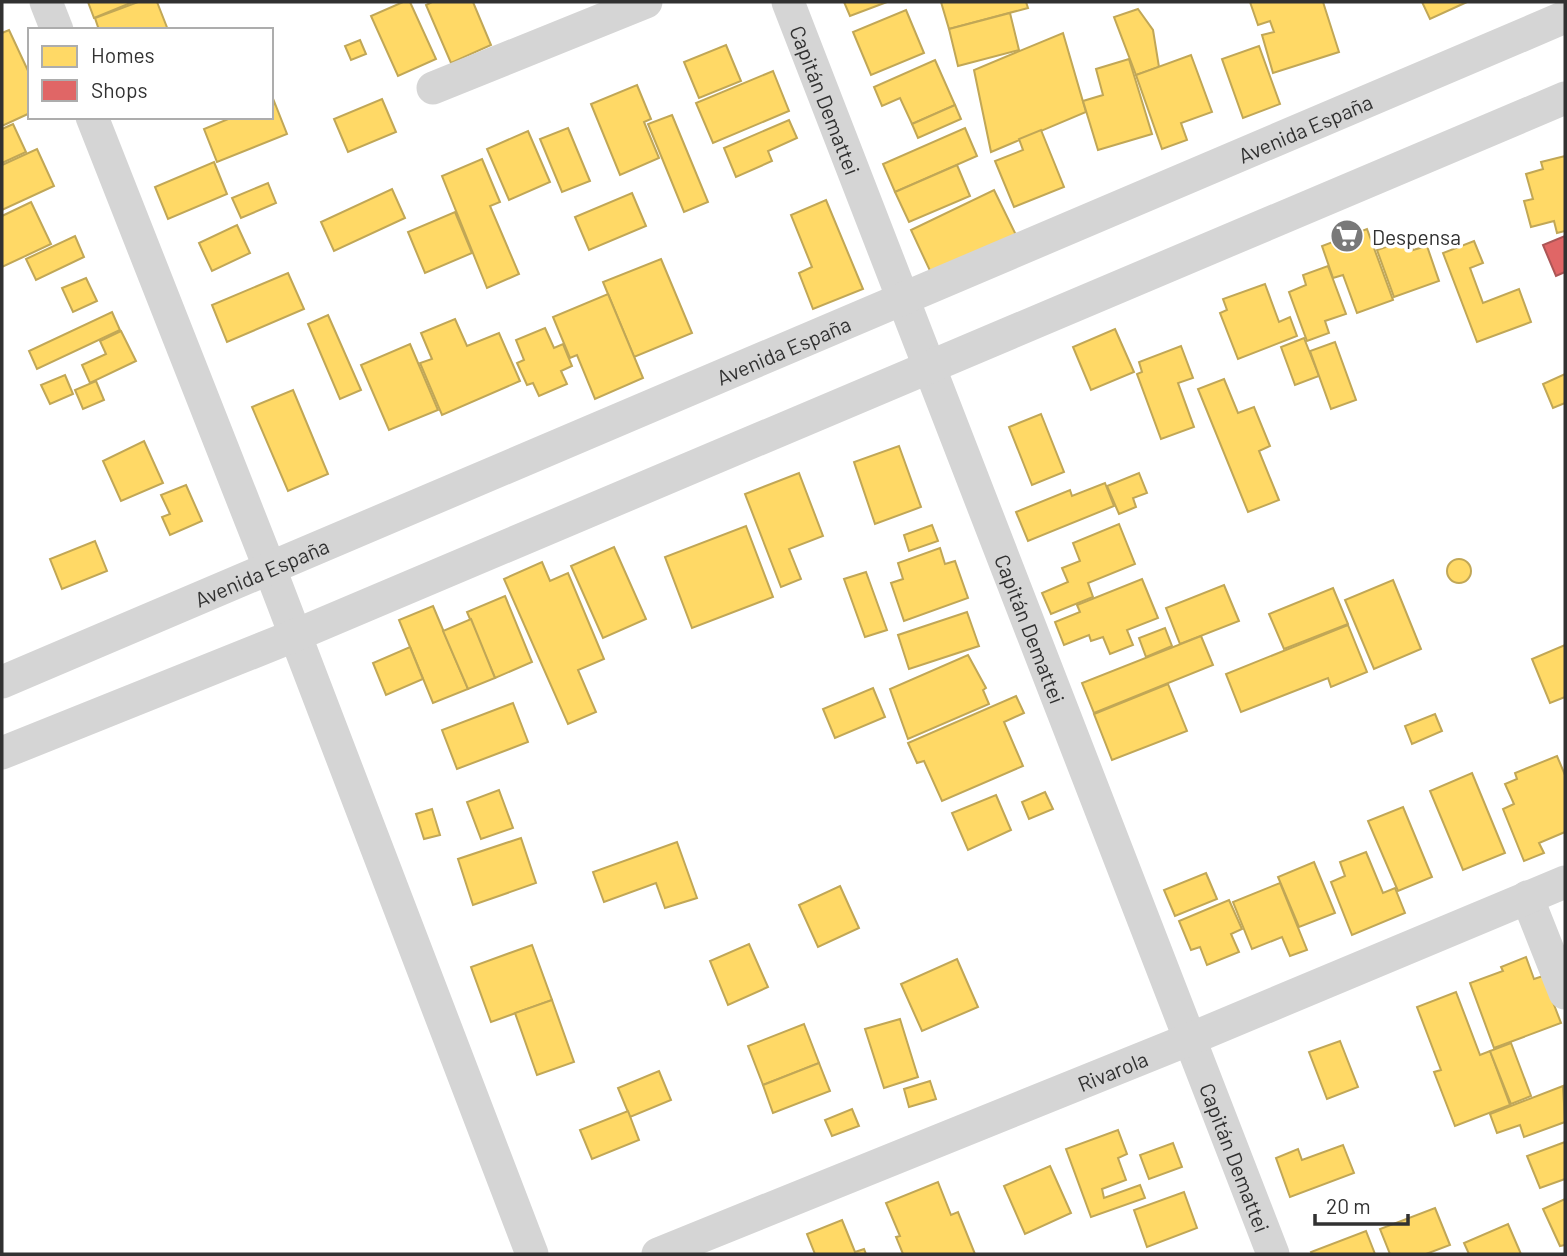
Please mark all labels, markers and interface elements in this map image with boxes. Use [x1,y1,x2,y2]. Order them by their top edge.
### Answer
street label: Capitán Demattei [786,22,866,178]
legend [28,28,273,119]
text: Homes [91,42,155,67]
text: Shops [91,77,148,102]
street label: Avenida España [1234,88,1376,167]
supermarket icon: Despensa [1328,217,1366,255]
place label: Despensa [1372,224,1461,249]
street label: Avenida España [712,310,854,389]
street label: Avenida España [191,532,332,611]
street label: Capitán Demattei [991,550,1071,707]
street label: Rivarola [1074,1045,1151,1096]
street label: Capitán Demattei [1195,1079,1276,1236]
scale bar [1315,1182,1408,1226]
text: 20 m [1326,1193,1371,1218]

